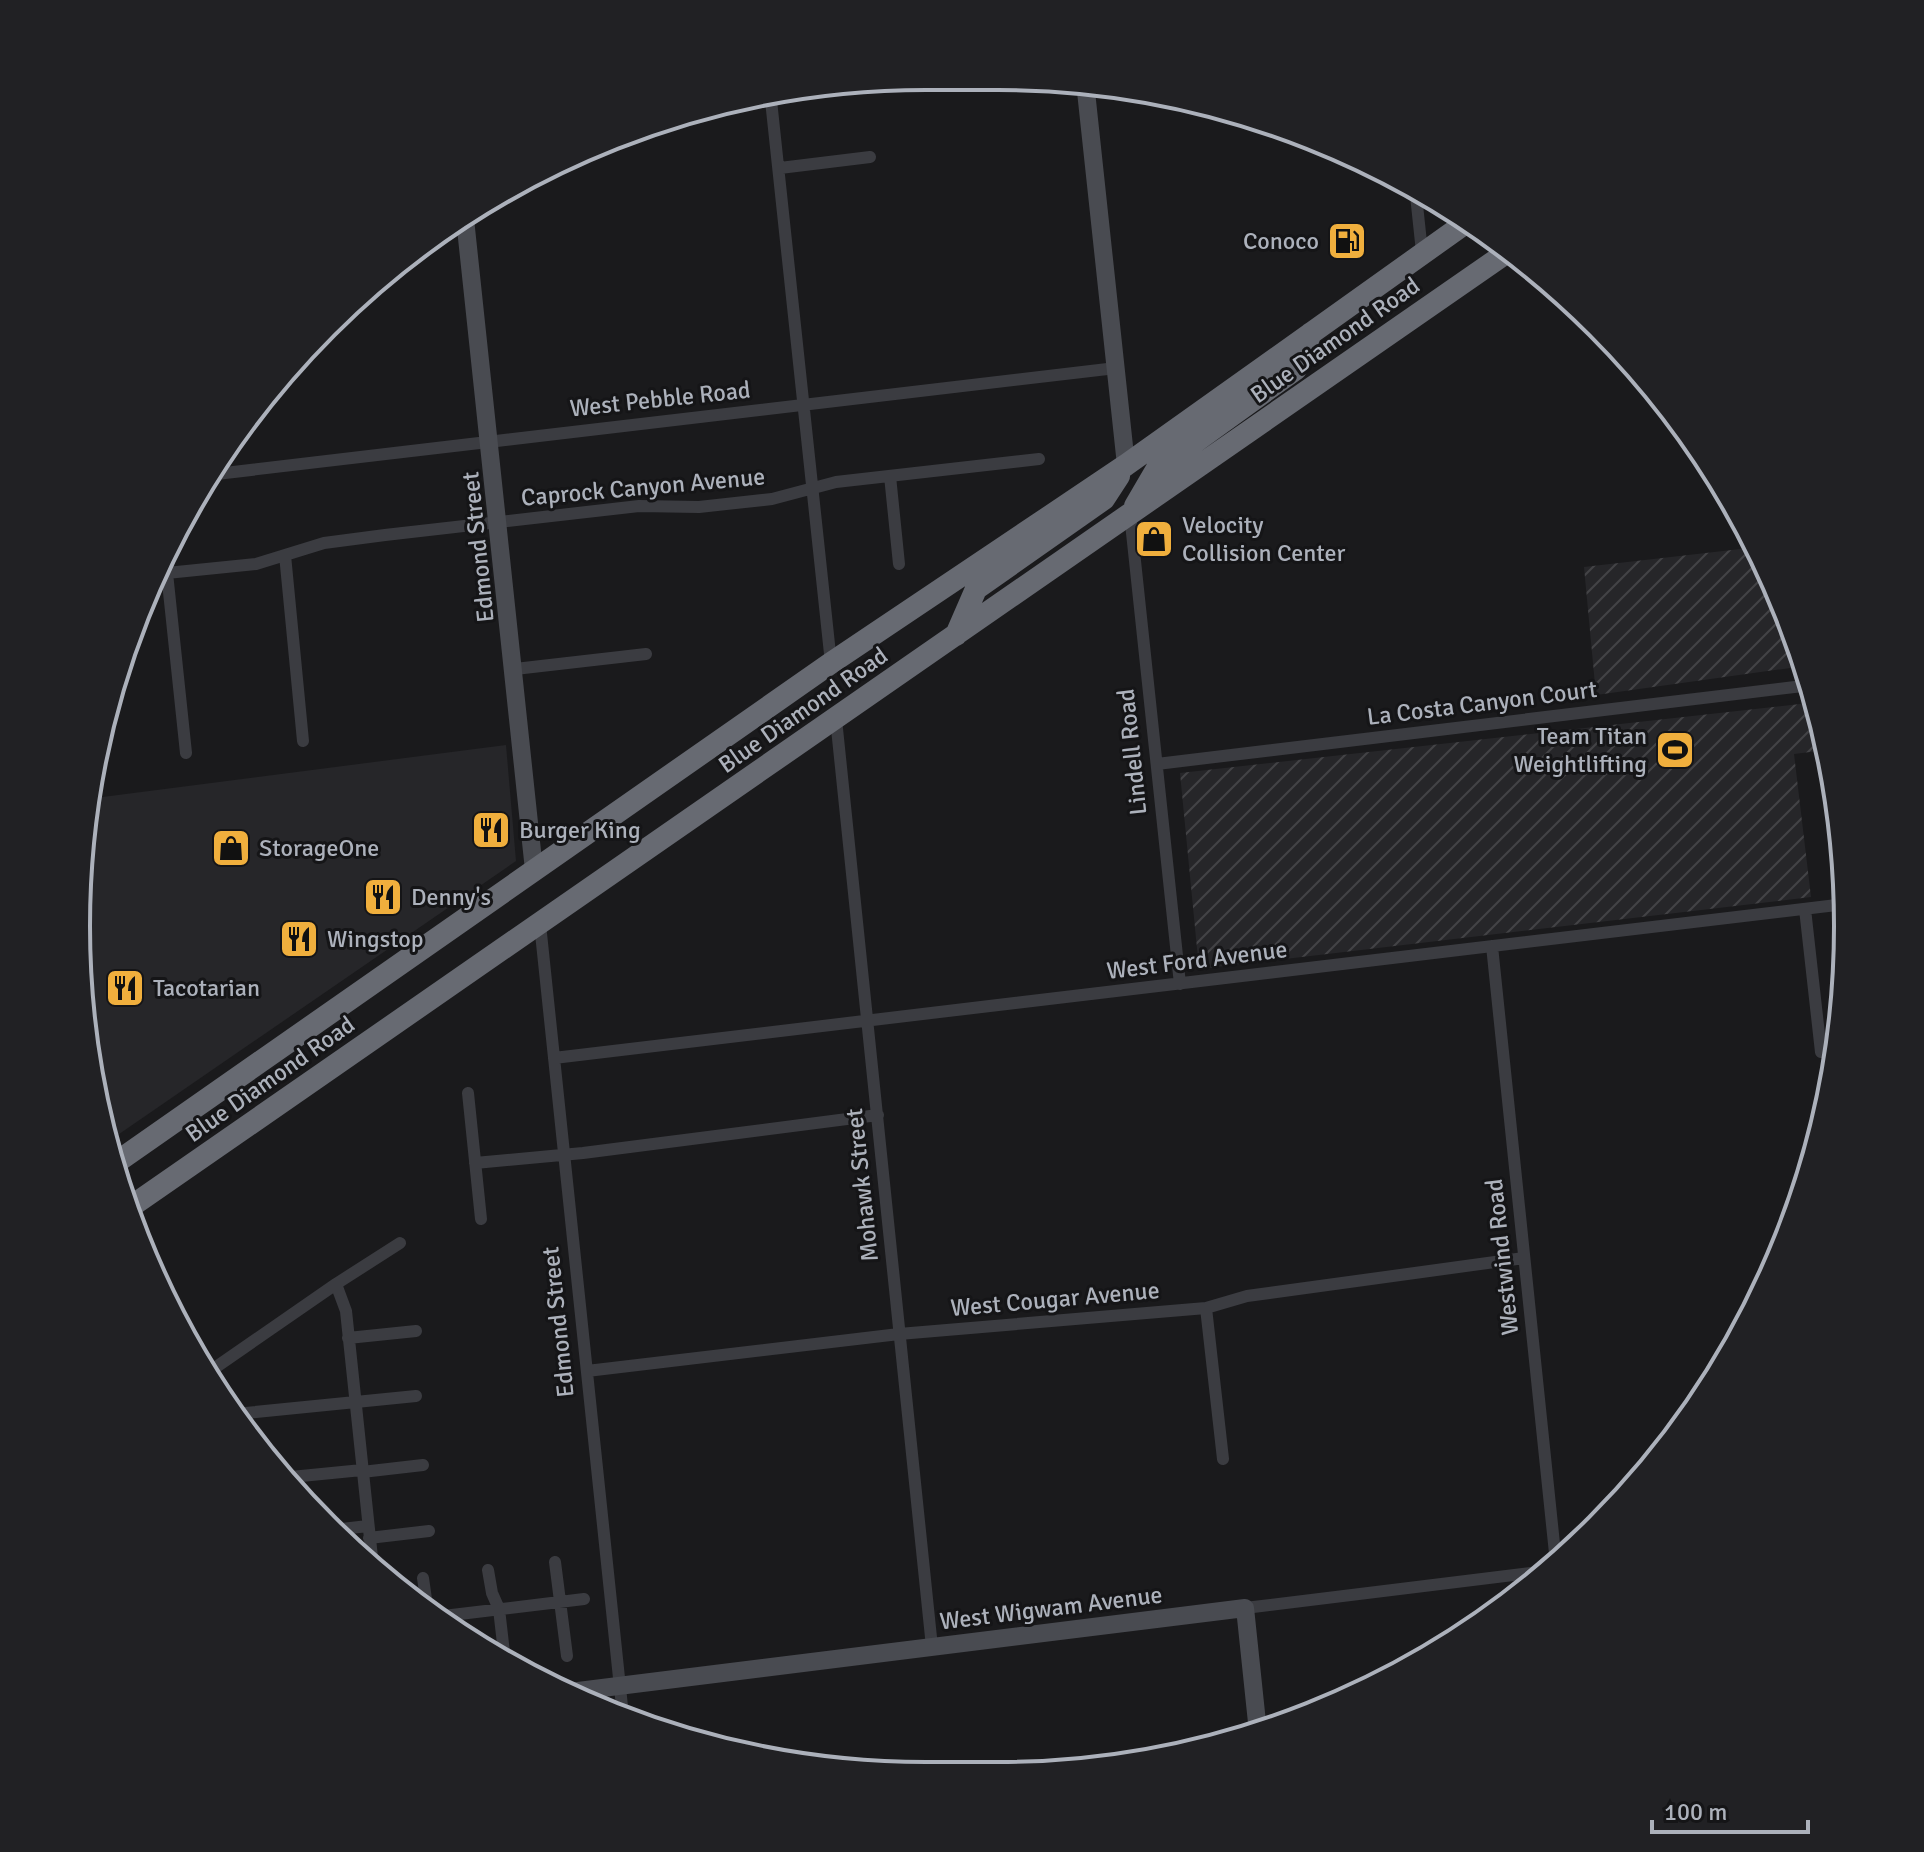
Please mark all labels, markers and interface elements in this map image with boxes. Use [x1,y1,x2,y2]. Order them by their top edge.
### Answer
fuel station icon: Conoco [1326,220,1368,262]
place label: Conoco [1243,226,1319,256]
street label: Blue Diamond Road [1245,270,1425,410]
street label: West Pebble Road [568,375,752,423]
street label: Caprock Canyon Avenue [520,461,766,513]
street label: Edmond Street [455,470,501,624]
place label: Velocity Collision Center [1182,510,1346,568]
shop icon: Velocity Collision Center [1133,518,1175,560]
street label: Blue Diamond Road [713,640,893,780]
street label: La Costa Canyon Court [1365,674,1599,732]
street label: Lindell Road [1110,687,1154,817]
place label: Team Titan Weightlifting [1513,721,1647,779]
sports icon: Team Titan Weightlifting [1654,729,1696,771]
restaurant icon: Burger King [470,809,512,851]
place label: Burger King [519,815,641,845]
shop icon: StorageOne [210,827,252,869]
place label: StorageOne [259,833,379,863]
restaurant icon: Denny's [362,876,404,918]
place label: Denny's [411,882,491,912]
restaurant icon: Wingstop [278,918,320,960]
place label: Wingstop [327,924,424,954]
street label: West Ford Avenue [1105,934,1289,986]
restaurant icon: Tacotarian [104,967,146,1009]
place label: Tacotarian [153,973,260,1003]
street label: Blue Diamond Road [180,1009,360,1149]
street label: Mohawk Street [839,1107,885,1263]
street label: Westwind Road [1479,1177,1525,1337]
street label: Edmond Street [535,1245,581,1399]
street label: West Cougar Avenue [949,1275,1161,1323]
street label: West Wigwam Avenue [938,1579,1164,1637]
scale bar [1652,1784,1808,1834]
text: 100 m [1664,1797,1727,1827]

